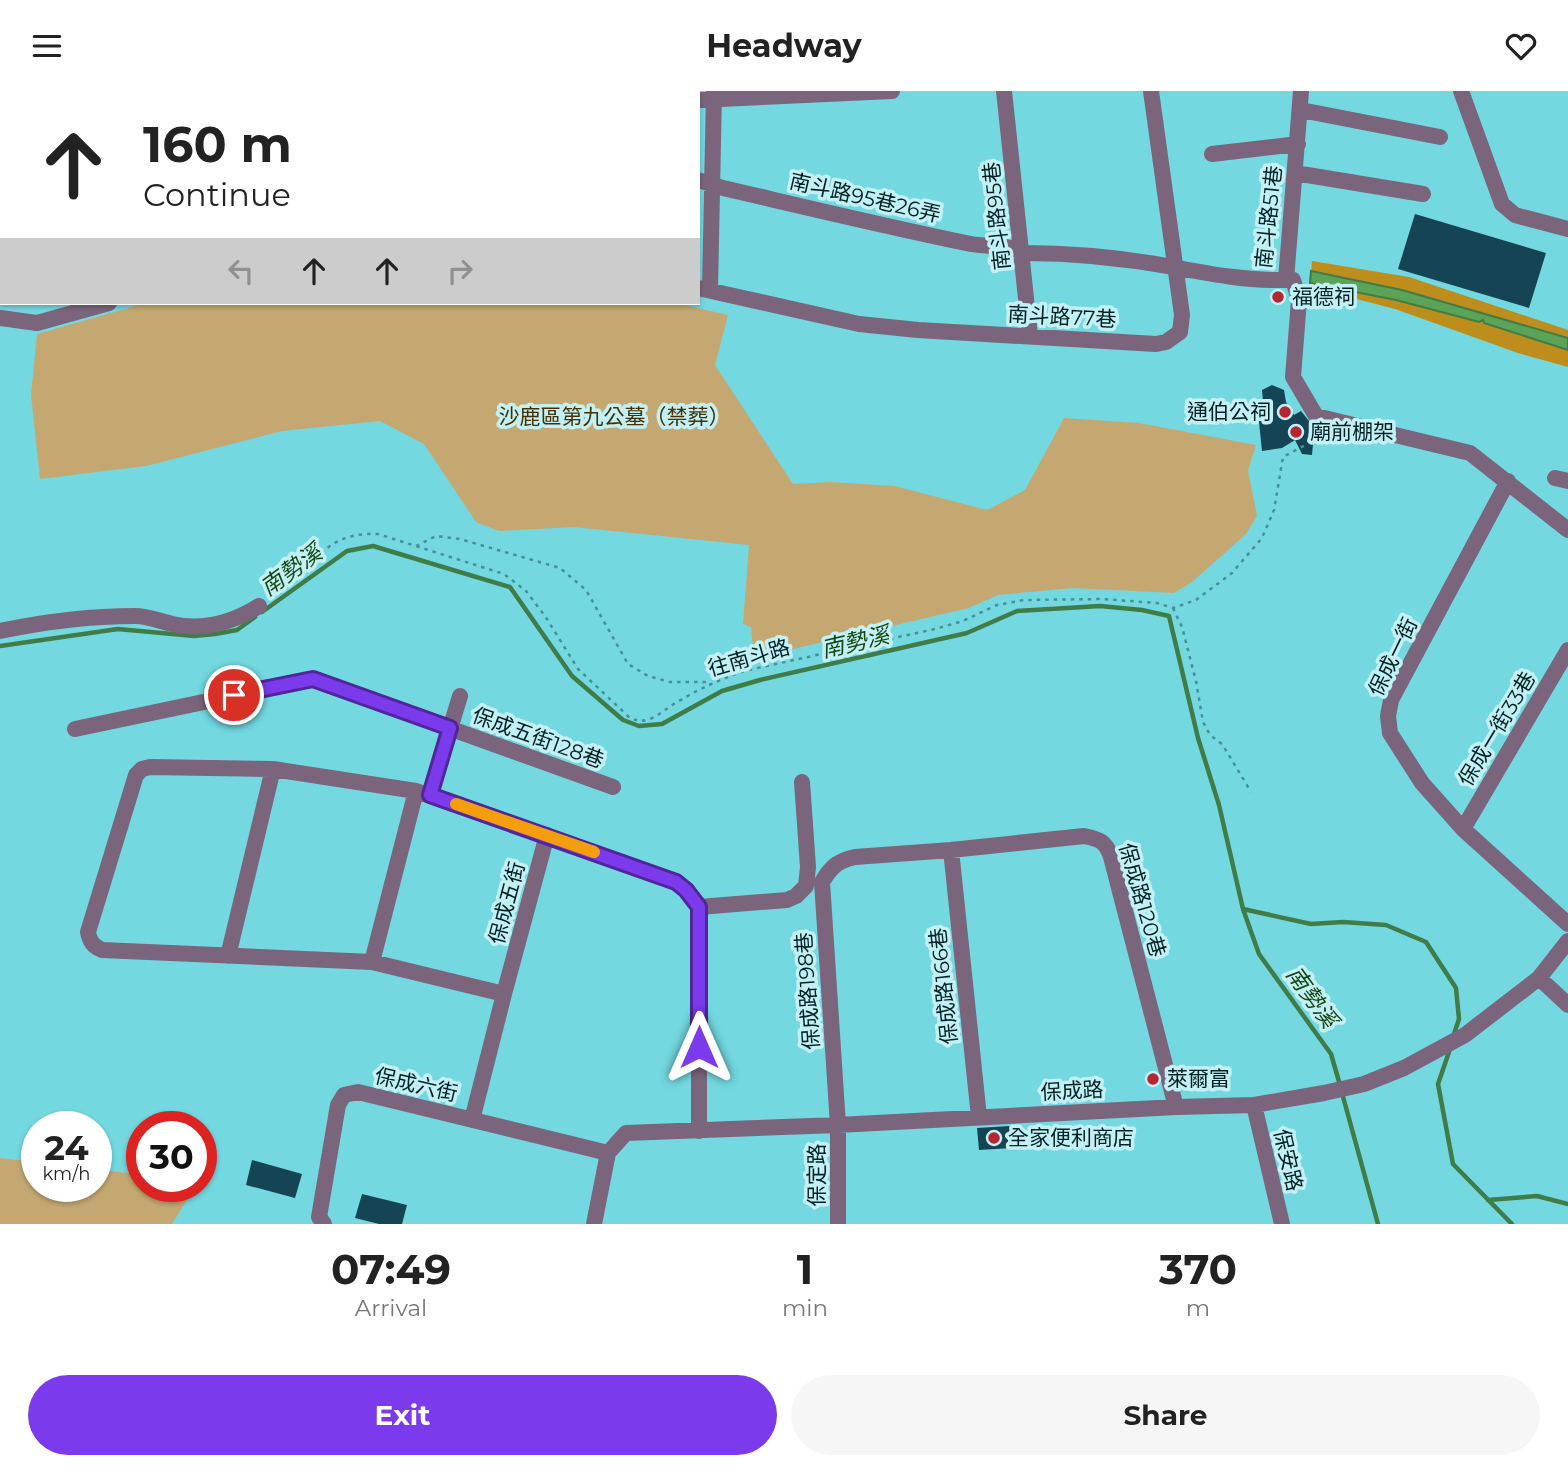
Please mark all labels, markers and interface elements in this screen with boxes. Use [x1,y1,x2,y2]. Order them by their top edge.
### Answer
text: Headway [706,26,862,65]
icon: menu [28,27,66,65]
icon: heart [1502,27,1540,65]
text: 160 m [143,115,292,174]
icon: ahead [28,119,119,210]
street label: 南斗路95巷 [978,161,1015,271]
street label: 南斗路51巷 [1251,164,1286,270]
street label: 南斗路95巷26弄 [787,168,943,227]
text: Continue [143,175,291,214]
icon: left [222,252,260,290]
icon: ahead [295,252,333,290]
icon: ahead [368,252,406,290]
icon: right [441,252,479,290]
place label: 福德祠 [1292,284,1355,309]
marker: 福德祠 [1270,289,1286,305]
street label: 南斗路77巷 [1007,301,1117,332]
place label: 通伯公祠 [1187,399,1271,424]
park label: 沙鹿區第九公墓（禁葬） [499,404,730,429]
marker: 通伯公祠 [1277,404,1293,420]
place label: 廟前棚架 [1310,419,1394,444]
marker: 廟前棚架 [1288,424,1304,440]
water label: 南勢溪 [255,537,330,602]
street label: 保成一街 [1363,614,1422,700]
water label: 南勢溪 [818,620,895,663]
street label: 往南斗路 [705,634,793,681]
pin [204,665,264,725]
street label: 保成一街33巷 [1453,667,1540,790]
icon: arrive [215,676,253,714]
street label: 保成五街128巷 [469,702,607,773]
street label: 保成路120巷 [1114,840,1171,960]
street label: 保成五街 [484,859,529,947]
street label: 保成路166巷 [925,926,962,1046]
street label: 保成路198巷 [791,931,824,1051]
water label: 南勢溪 [1280,961,1345,1036]
position arrow [662,1010,736,1084]
street label: 保成六街 [372,1063,460,1106]
place label: 萊爾富 [1167,1066,1230,1091]
marker: 萊爾富 [1145,1071,1161,1087]
street label: 保成路 [1040,1076,1104,1105]
speed limit sign: 30 [126,1111,217,1202]
place label: 全家便利商店 [1008,1125,1134,1150]
text: 24 [44,1126,89,1169]
street label: 保安路 [1269,1126,1308,1193]
marker: 全家便利商店 [986,1130,1002,1146]
street label: 保定路 [804,1144,829,1207]
text: km/h [42,1163,91,1185]
text: 07:49 [331,1243,451,1295]
text: 1 [797,1243,813,1295]
text: 370 [1159,1243,1237,1295]
text: Arrival [355,1294,427,1322]
text: min [782,1294,828,1322]
text: m [1186,1294,1210,1322]
button: Exit [28,1375,777,1455]
button: Share [791,1375,1540,1455]

